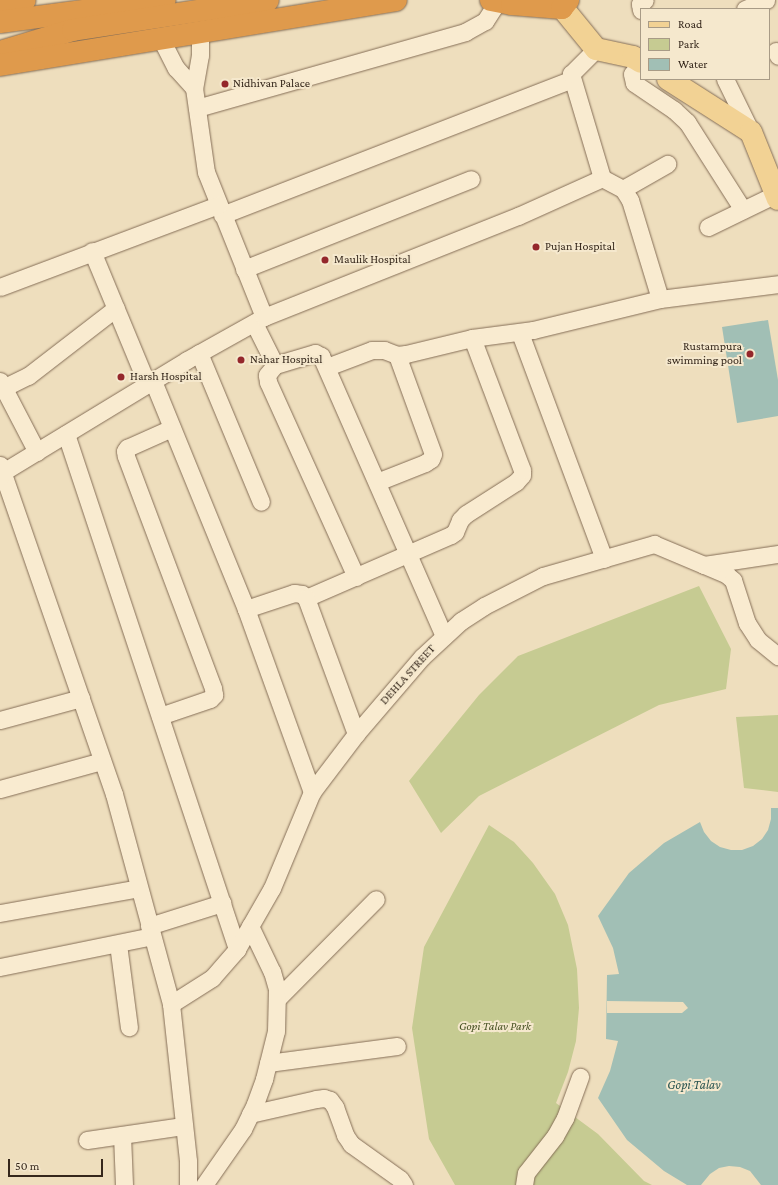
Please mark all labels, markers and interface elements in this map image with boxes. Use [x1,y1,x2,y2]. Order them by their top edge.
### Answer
legend [640,8,770,80]
text: Road [678,17,702,31]
text: Park [678,37,699,51]
text: Water [678,57,707,71]
place label: Nidhivan Palace [233,77,310,91]
marker: Nidhivan Palace [220,79,230,89]
place label: Pujan Hospital [545,240,615,254]
marker: Pujan Hospital [530,241,542,253]
place label: Maulik Hospital [334,253,411,267]
marker: Maulik Hospital [319,254,331,266]
place label: Rustampura swimming pool [667,340,742,368]
marker: Rustampura swimming pool [745,349,755,359]
place label: Nahar Hospital [250,353,322,367]
marker: Nahar Hospital [235,354,247,366]
place label: Harsh Hospital [130,370,202,384]
marker: Harsh Hospital [115,371,127,383]
street label: DEHLA STREET [377,642,439,708]
park label: Gopi Talav Park [459,1020,531,1034]
water label: Gopi Talav [667,1077,721,1093]
scale bar [10,1151,105,1177]
text: 50 m [15,1159,39,1173]

